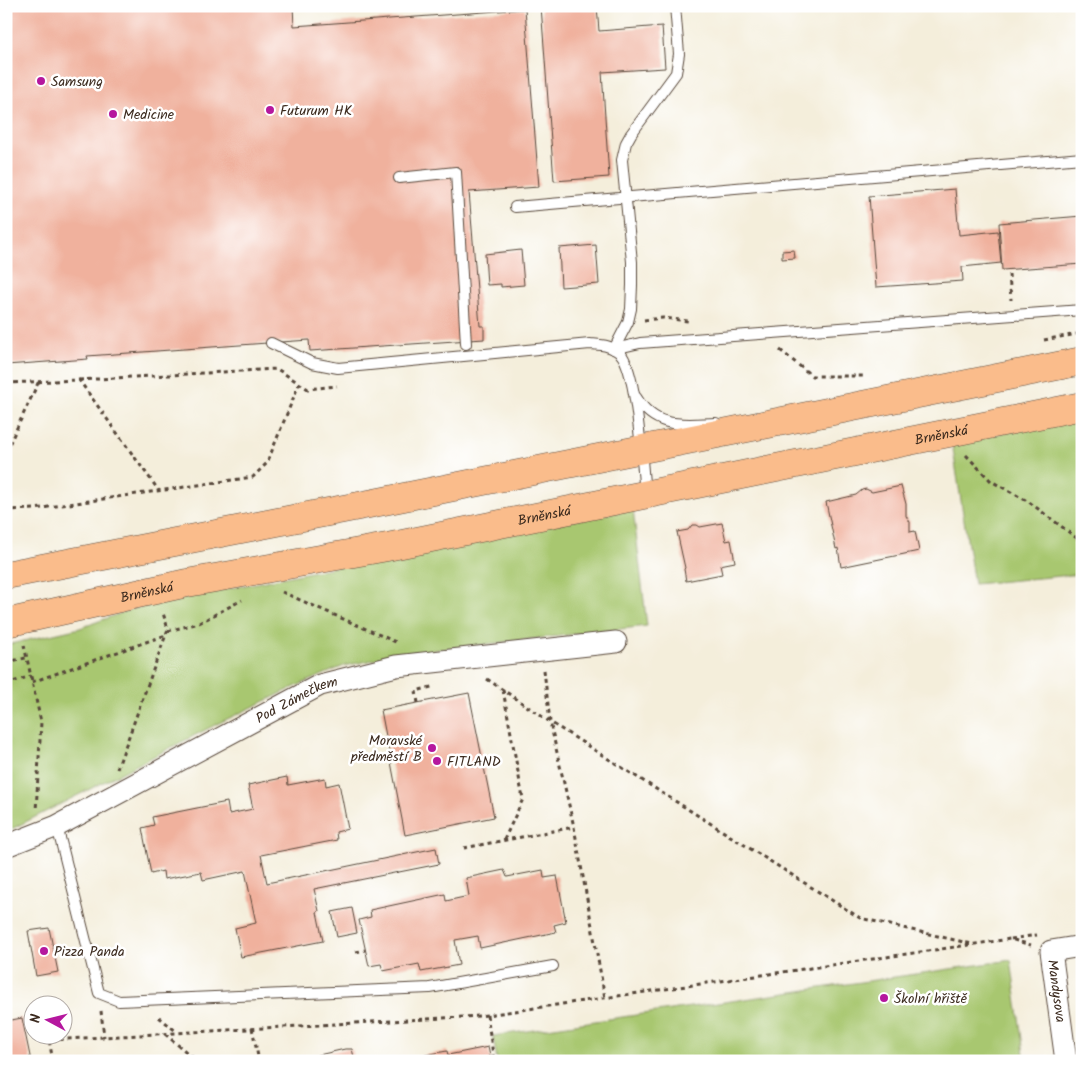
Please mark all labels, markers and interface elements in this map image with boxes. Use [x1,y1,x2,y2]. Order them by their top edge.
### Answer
place label: Samsung [51,71,103,93]
marker: Samsung [35,75,47,87]
place label: Futurum HK [280,100,353,122]
place label: Medicine [123,104,175,126]
marker: Futurum HK [264,104,276,116]
marker: Medicine [107,108,119,120]
street label: Brněnská [913,419,971,452]
street label: Brněnská [516,500,574,532]
street label: Brněnská [118,576,177,609]
street label: Pod Zámečkem [252,671,340,730]
place label: Moravské předměstí B [350,730,423,768]
marker: Moravské předměstí B [426,742,438,754]
place label: FITLAND [447,751,501,773]
marker: FITLAND [431,755,443,767]
place label: Pizza Panda [54,941,125,963]
marker: Pizza Panda [38,945,50,957]
street label: Mandysova [1041,958,1071,1024]
place label: Školní hřiště [894,988,968,1010]
marker: Školní hřiště [878,992,890,1004]
north arrow [22,994,72,1044]
text: N [25,1013,48,1024]

